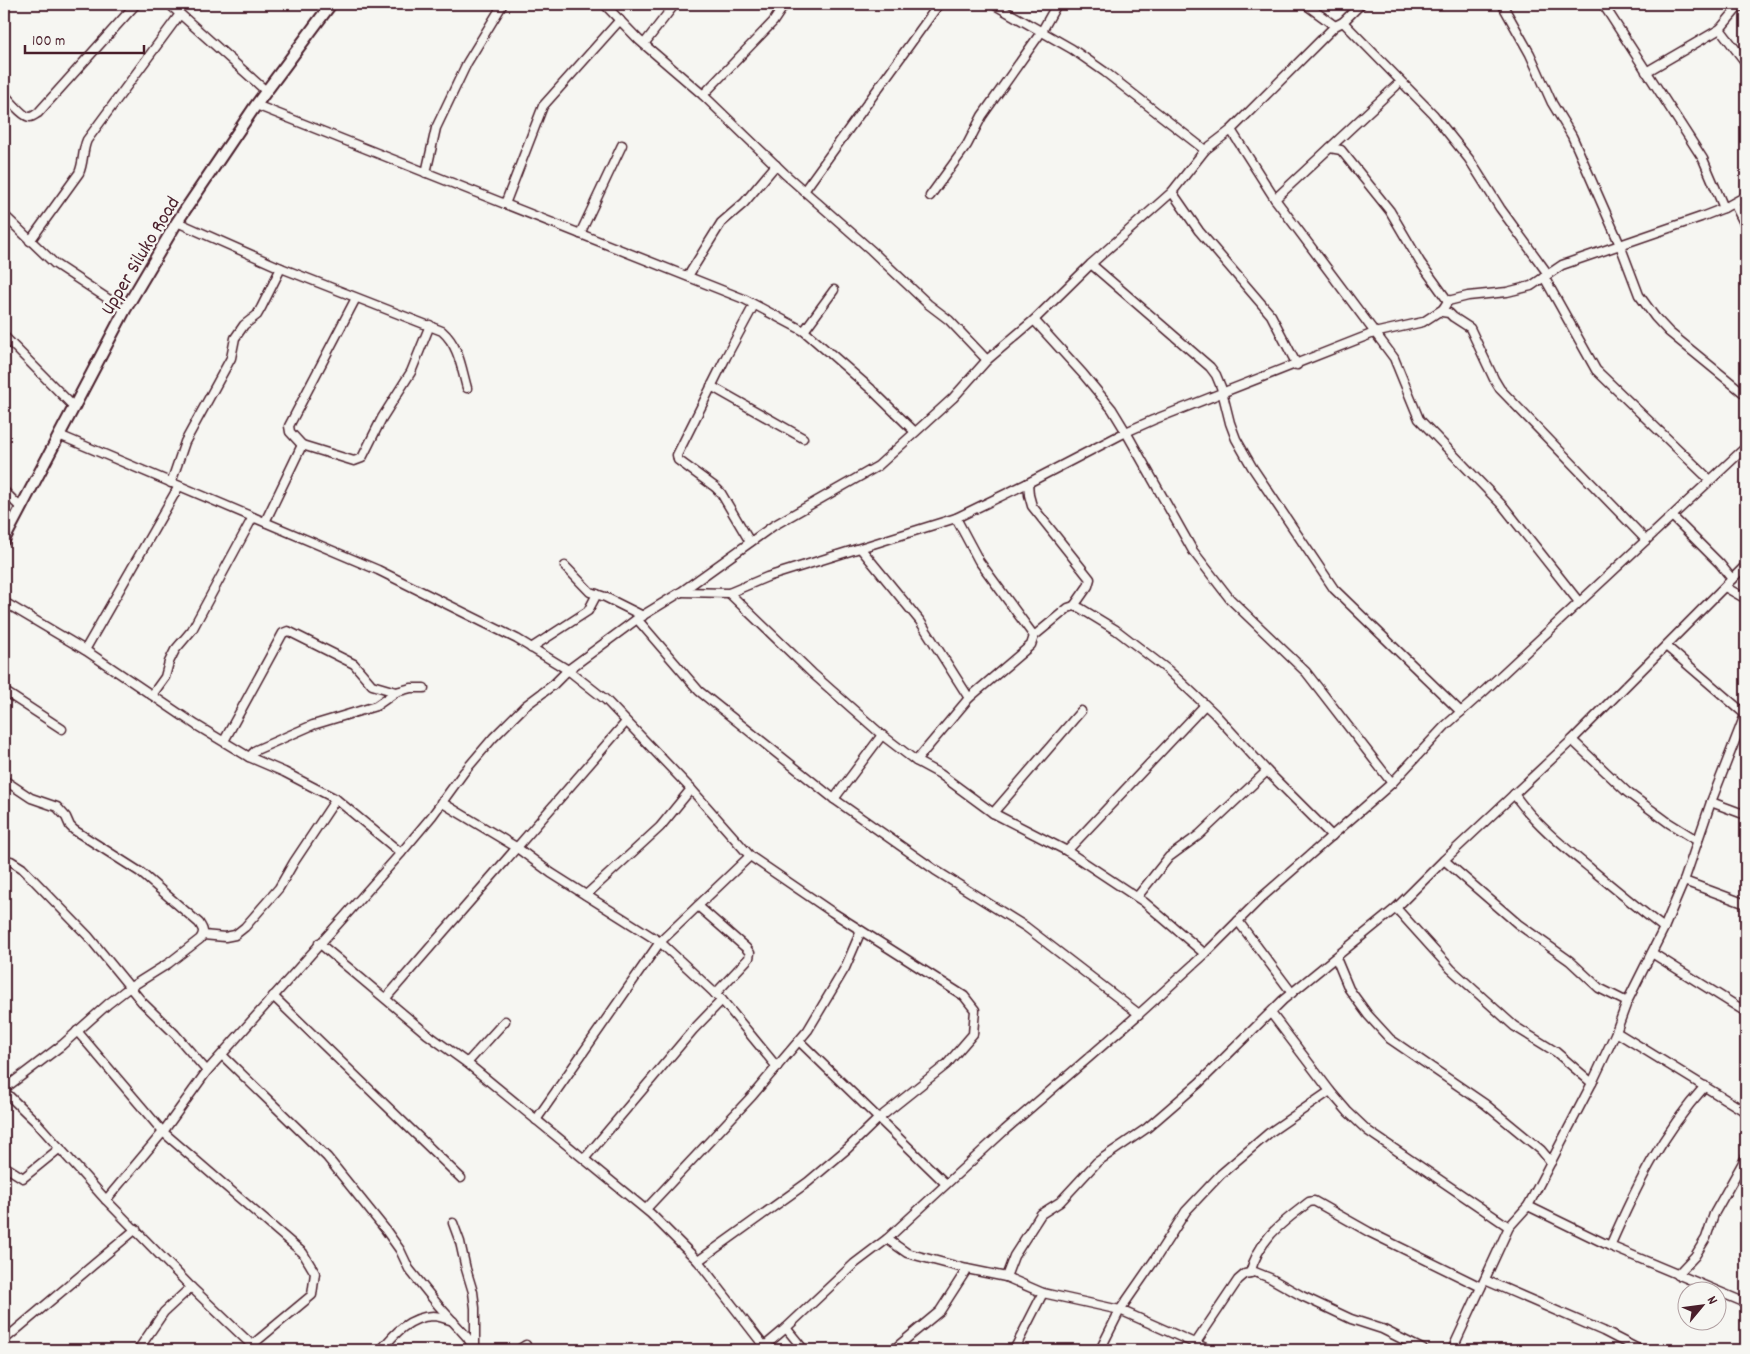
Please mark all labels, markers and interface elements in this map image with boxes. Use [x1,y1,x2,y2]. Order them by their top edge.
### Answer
scale bar [25,22,144,54]
text: 100 m [32,31,65,53]
street label: Upper Siluko Road [95,192,188,321]
north arrow [1678,1282,1728,1332]
text: N [1701,1293,1722,1309]

